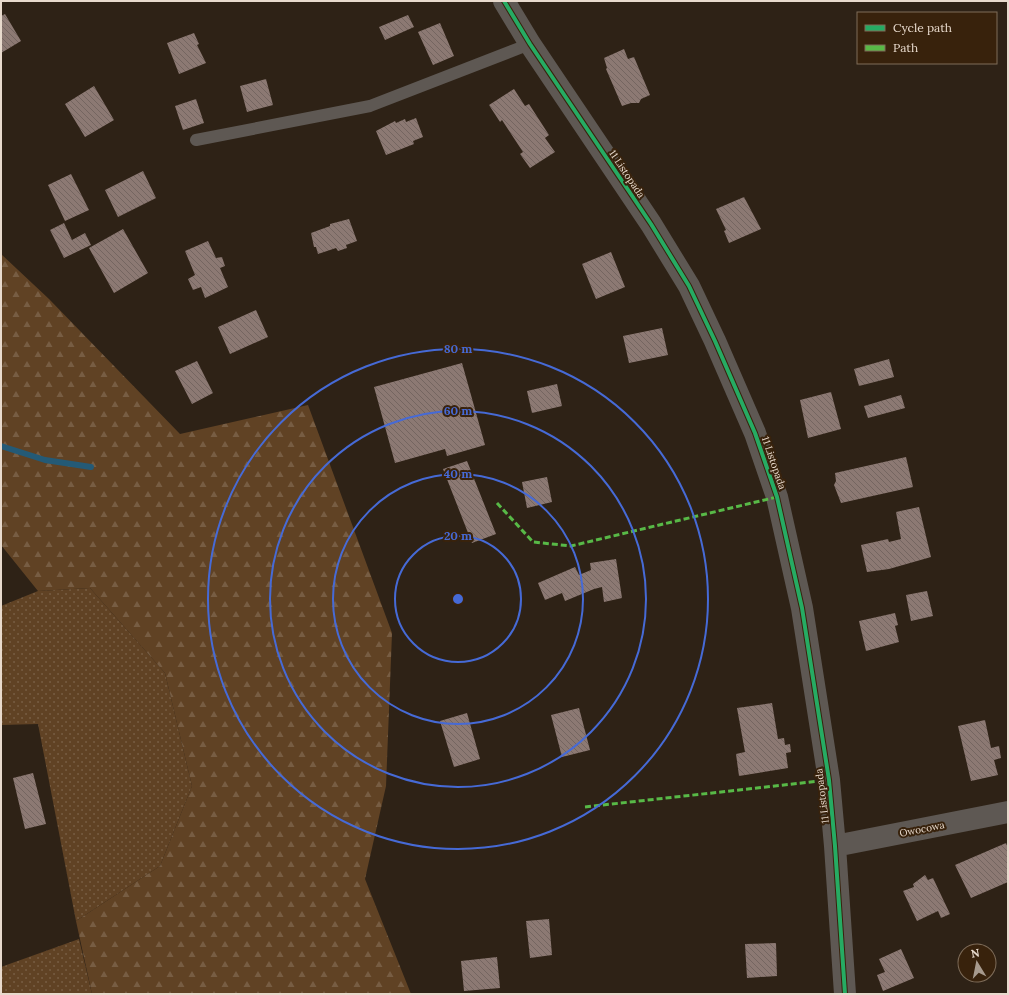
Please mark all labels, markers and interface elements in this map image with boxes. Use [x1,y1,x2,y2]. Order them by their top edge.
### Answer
legend [857,12,997,64]
text: Cycle path [893,20,952,35]
text: Path [893,40,918,55]
street label: 11 Listopada [606,148,648,200]
text: 80 m [444,341,472,356]
text: 60 m [444,403,472,418]
street label: 11 Listopada [759,435,789,491]
text: 40 m [444,466,472,481]
text: 20 m [444,528,472,543]
centre of rings [451,592,465,606]
street label: 11 Listopada [812,768,832,824]
street label: Owocowa [898,818,946,840]
north arrow [957,943,997,983]
text: N [970,945,981,961]

